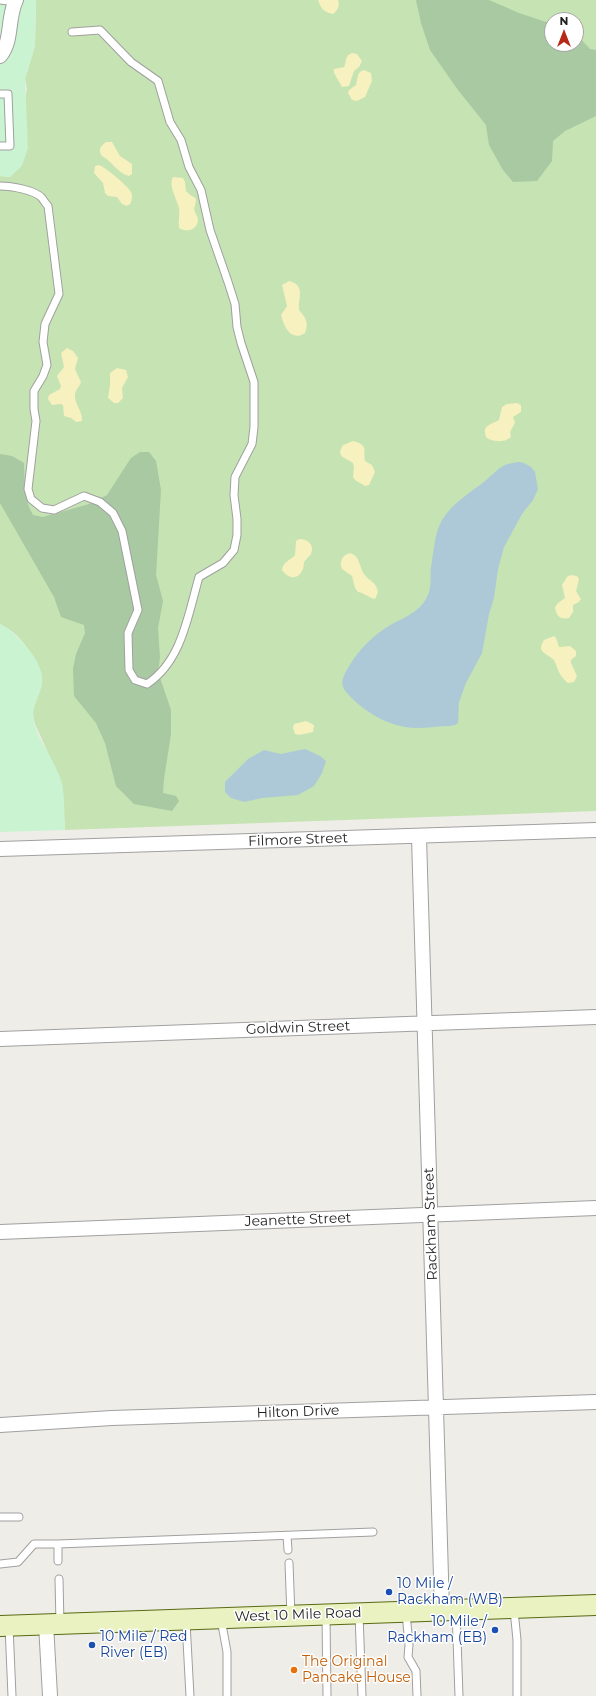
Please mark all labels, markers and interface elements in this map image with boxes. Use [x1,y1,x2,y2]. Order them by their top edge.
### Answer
north arrow [544,12,584,52]
text: N [560,14,568,28]
street label: Filmore Street [248,830,348,850]
street label: Goldwin Street [246,1018,350,1038]
street label: Rackham Street [421,1167,441,1281]
street label: Jeanette Street [244,1210,352,1230]
street label: Hilton Drive [256,1402,340,1422]
place label: 10 Mile / Rackham (WB) [397,1576,503,1608]
marker: 10 Mile / Rackham (WB) [384,1587,394,1597]
street label: West 10 Mile Road [234,1604,362,1626]
place label: 10 Mile / Rackham (EB) [387,1614,487,1646]
marker: 10 Mile / Rackham (EB) [490,1625,500,1635]
place label: 10 Mile / Red River (EB) [100,1629,187,1662]
marker: 10 Mile / Red River (EB) [87,1640,97,1650]
place label: The Original Pancake House [302,1654,411,1686]
marker: The Original Pancake House [289,1665,299,1675]

